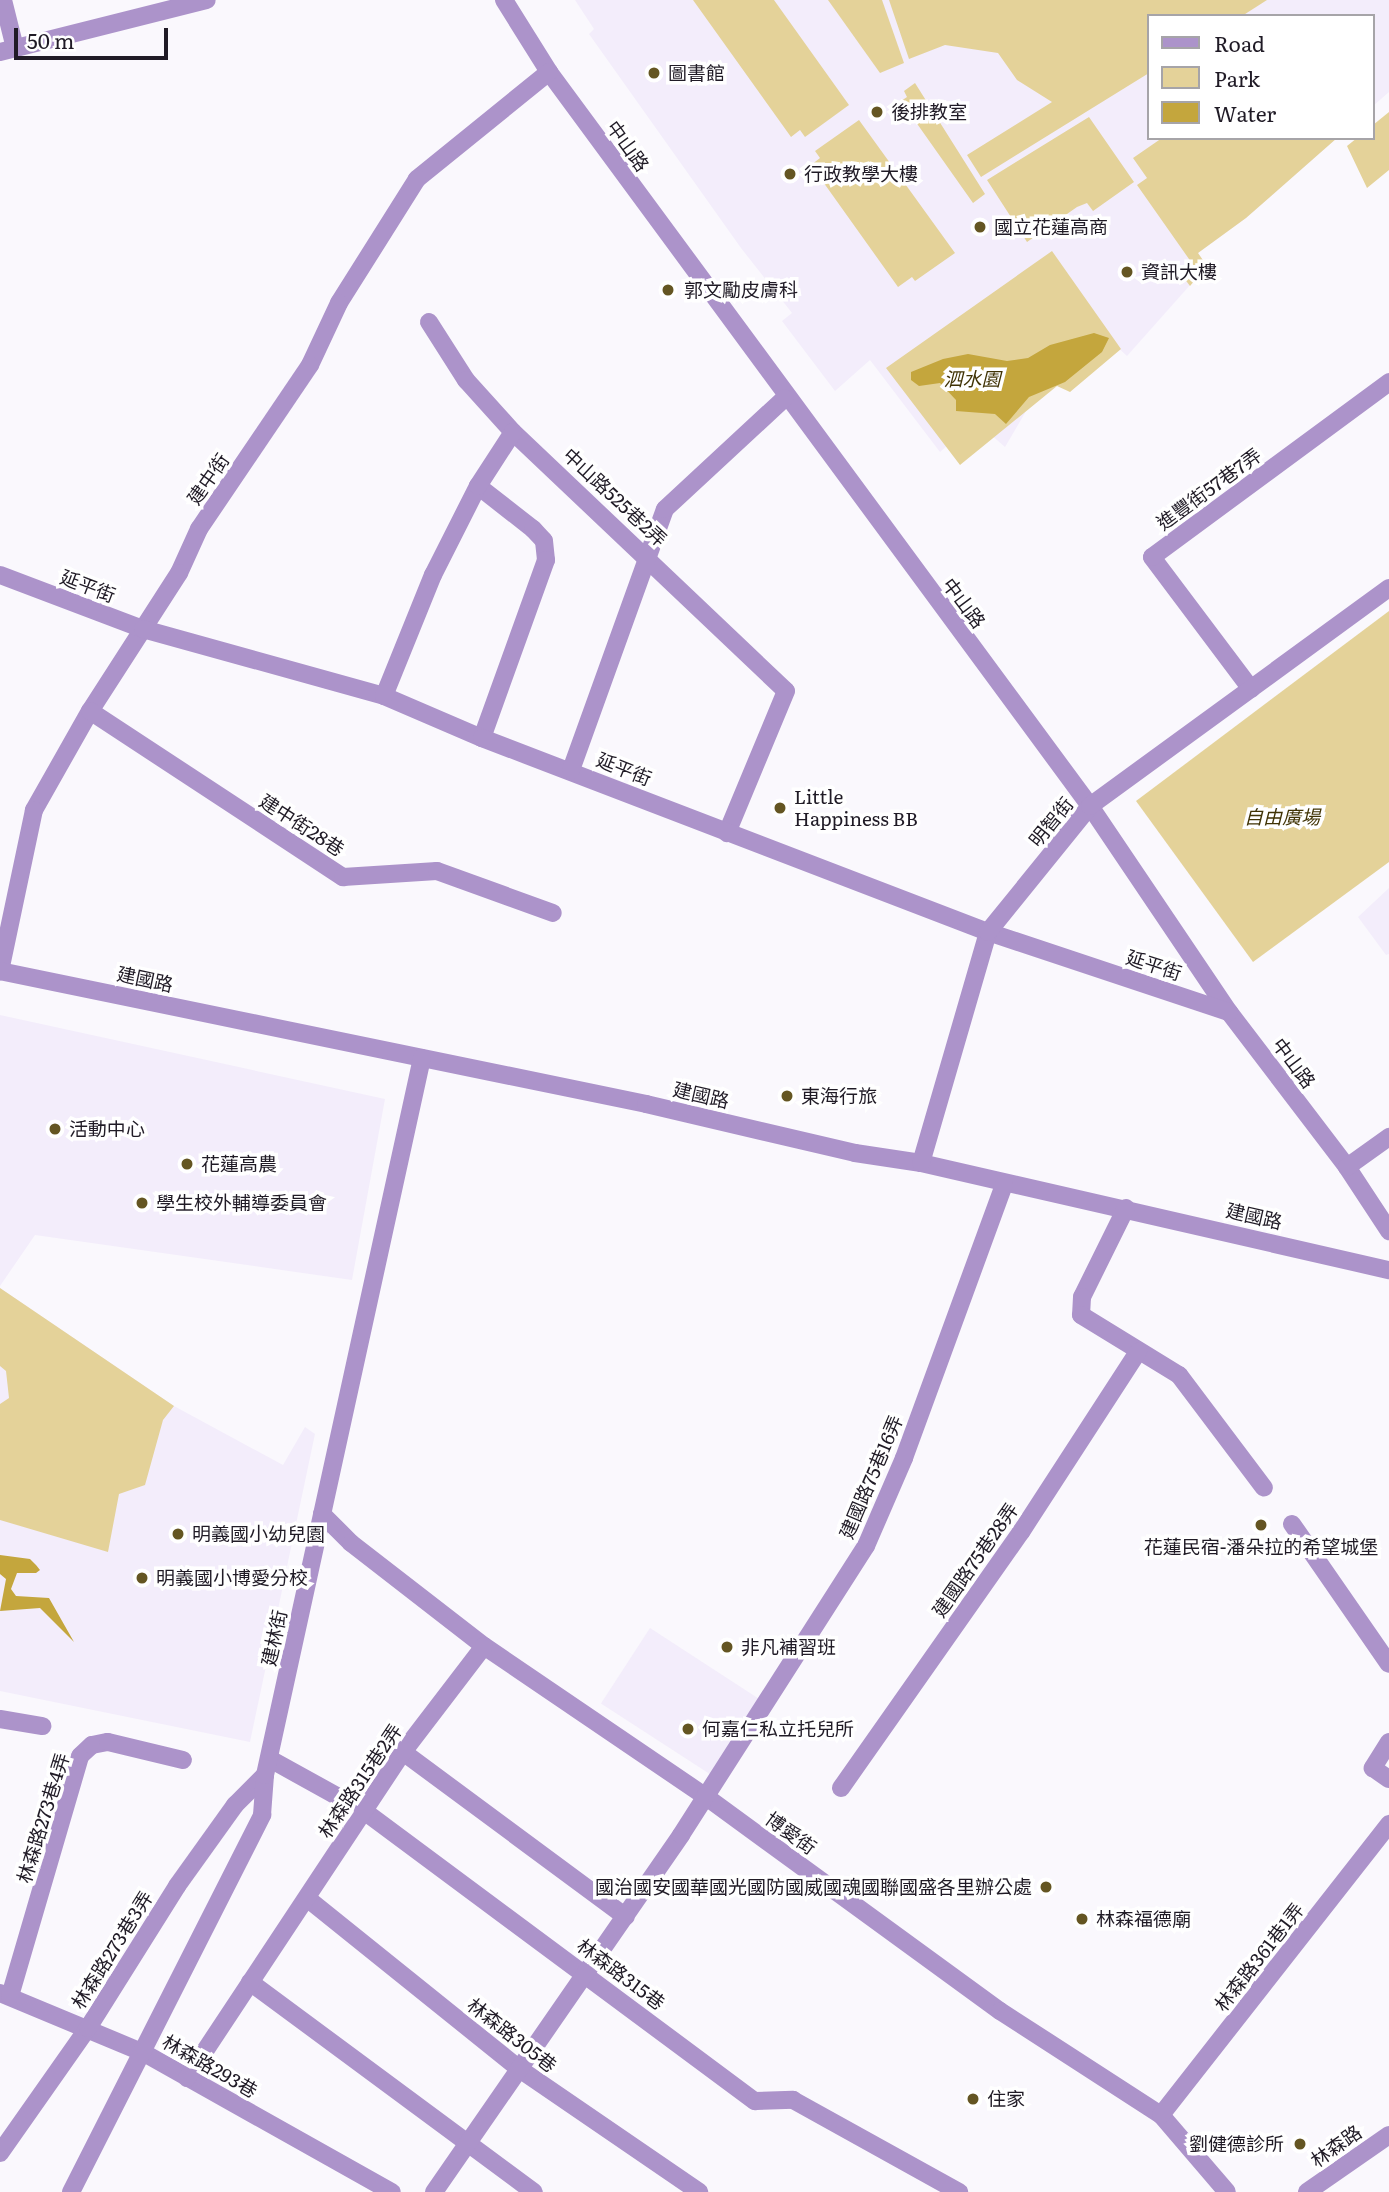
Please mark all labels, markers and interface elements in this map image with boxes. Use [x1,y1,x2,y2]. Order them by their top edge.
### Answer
scale bar [18,14,172,58]
legend [1148,14,1375,140]
text: 50 m [27,24,74,55]
text: Road [1214,27,1265,58]
place label: 圖書館 [668,62,725,84]
text: Park [1214,62,1260,93]
marker: 圖書館 [646,65,662,81]
text: Water [1214,97,1276,128]
place label: 後排教室 [891,101,967,123]
marker: 後排教室 [869,104,885,120]
street label: 中山路 [602,116,654,176]
place label: 行政教學大樓 [804,163,918,185]
marker: 行政教學大樓 [782,166,798,182]
place label: 國立花蓮高商 [994,216,1108,238]
marker: 國立花蓮高商 [972,219,988,235]
place label: 資訊大樓 [1141,261,1217,283]
marker: 資訊大樓 [1119,264,1135,280]
place label: 郭文勵皮膚科 [684,279,798,301]
marker: 郭文勵皮膚科 [658,280,678,300]
park label: 泗水園 [944,368,1000,390]
street label: 中山路525巷2弄 [558,443,672,551]
street label: 進豐街57巷7弄 [1152,443,1266,535]
street label: 建中街 [182,449,234,509]
street label: 延平街 [57,565,119,607]
street label: 中山路 [938,573,990,633]
street label: 延平街 [593,748,655,790]
place label: Little Happiness BB [794,786,918,830]
street label: 建中街28巷 [255,789,349,861]
street label: 明智街 [1024,793,1078,851]
marker: Little Happiness BB [772,800,788,816]
park label: 自由廣場 [1244,806,1320,828]
street label: 延平街 [1123,945,1185,985]
street label: 建國路 [115,962,175,996]
street label: 中山路 [1268,1033,1320,1093]
street label: 建國路 [671,1077,731,1113]
place label: 東海行旅 [801,1085,877,1107]
marker: 東海行旅 [779,1088,795,1104]
place label: 活動中心 [69,1118,145,1140]
marker: 活動中心 [47,1121,63,1137]
place label: 花蓮高農 [201,1153,277,1175]
marker: 花蓮高農 [179,1156,195,1172]
place label: 學生校外輔導委員會 [156,1192,327,1214]
marker: 學生校外輔導委員會 [134,1195,150,1211]
street label: 建國路 [1224,1198,1284,1234]
street label: 建國路75巷16弄 [835,1412,907,1542]
street label: 建國路75巷28弄 [927,1499,1023,1621]
marker: 花蓮民宿-潘朵拉的希望城堡 [1253,1517,1269,1533]
place label: 明義國小幼兒園 [192,1523,325,1545]
marker: 明義國小幼兒園 [170,1526,186,1542]
place label: 花蓮民宿-潘朵拉的希望城堡 [1144,1536,1378,1558]
place label: 明義國小博愛分校 [156,1567,308,1589]
marker: 明義國小博愛分校 [134,1570,150,1586]
street label: 建林街 [257,1608,291,1668]
place label: 非凡補習班 [741,1636,836,1658]
marker: 非凡補習班 [719,1639,735,1655]
place label: 何嘉仁私立托兒所 [702,1718,854,1740]
street label: 林森路315巷2弄 [314,1720,406,1842]
marker: 何嘉仁私立托兒所 [680,1721,696,1737]
street label: 林森路273巷4弄 [12,1750,74,1886]
street label: 博愛街 [761,1807,821,1859]
place label: 國治國安國華國光國防國威國魂國聯國盛各里辦公處 [595,1876,1032,1898]
marker: 國治國安國華國光國防國威國魂國聯國盛各里辦公處 [1038,1879,1054,1895]
street label: 林森路273巷3弄 [67,1887,157,2013]
street label: 林森路361巷1弄 [1210,1898,1308,2016]
place label: 林森福德廟 [1096,1908,1191,1930]
marker: 林森福德廟 [1074,1911,1090,1927]
street label: 林森路315巷 [573,1934,669,2014]
street label: 林森路305巷 [463,1993,561,2077]
street label: 林森路293巷 [158,2030,262,2102]
place label: 住家 [987,2088,1025,2110]
marker: 住家 [965,2091,981,2107]
street label: 林森路 [1306,2120,1366,2172]
place label: 劉健德診所 [1189,2133,1284,2155]
marker: 劉健德診所 [1290,2134,1310,2154]

